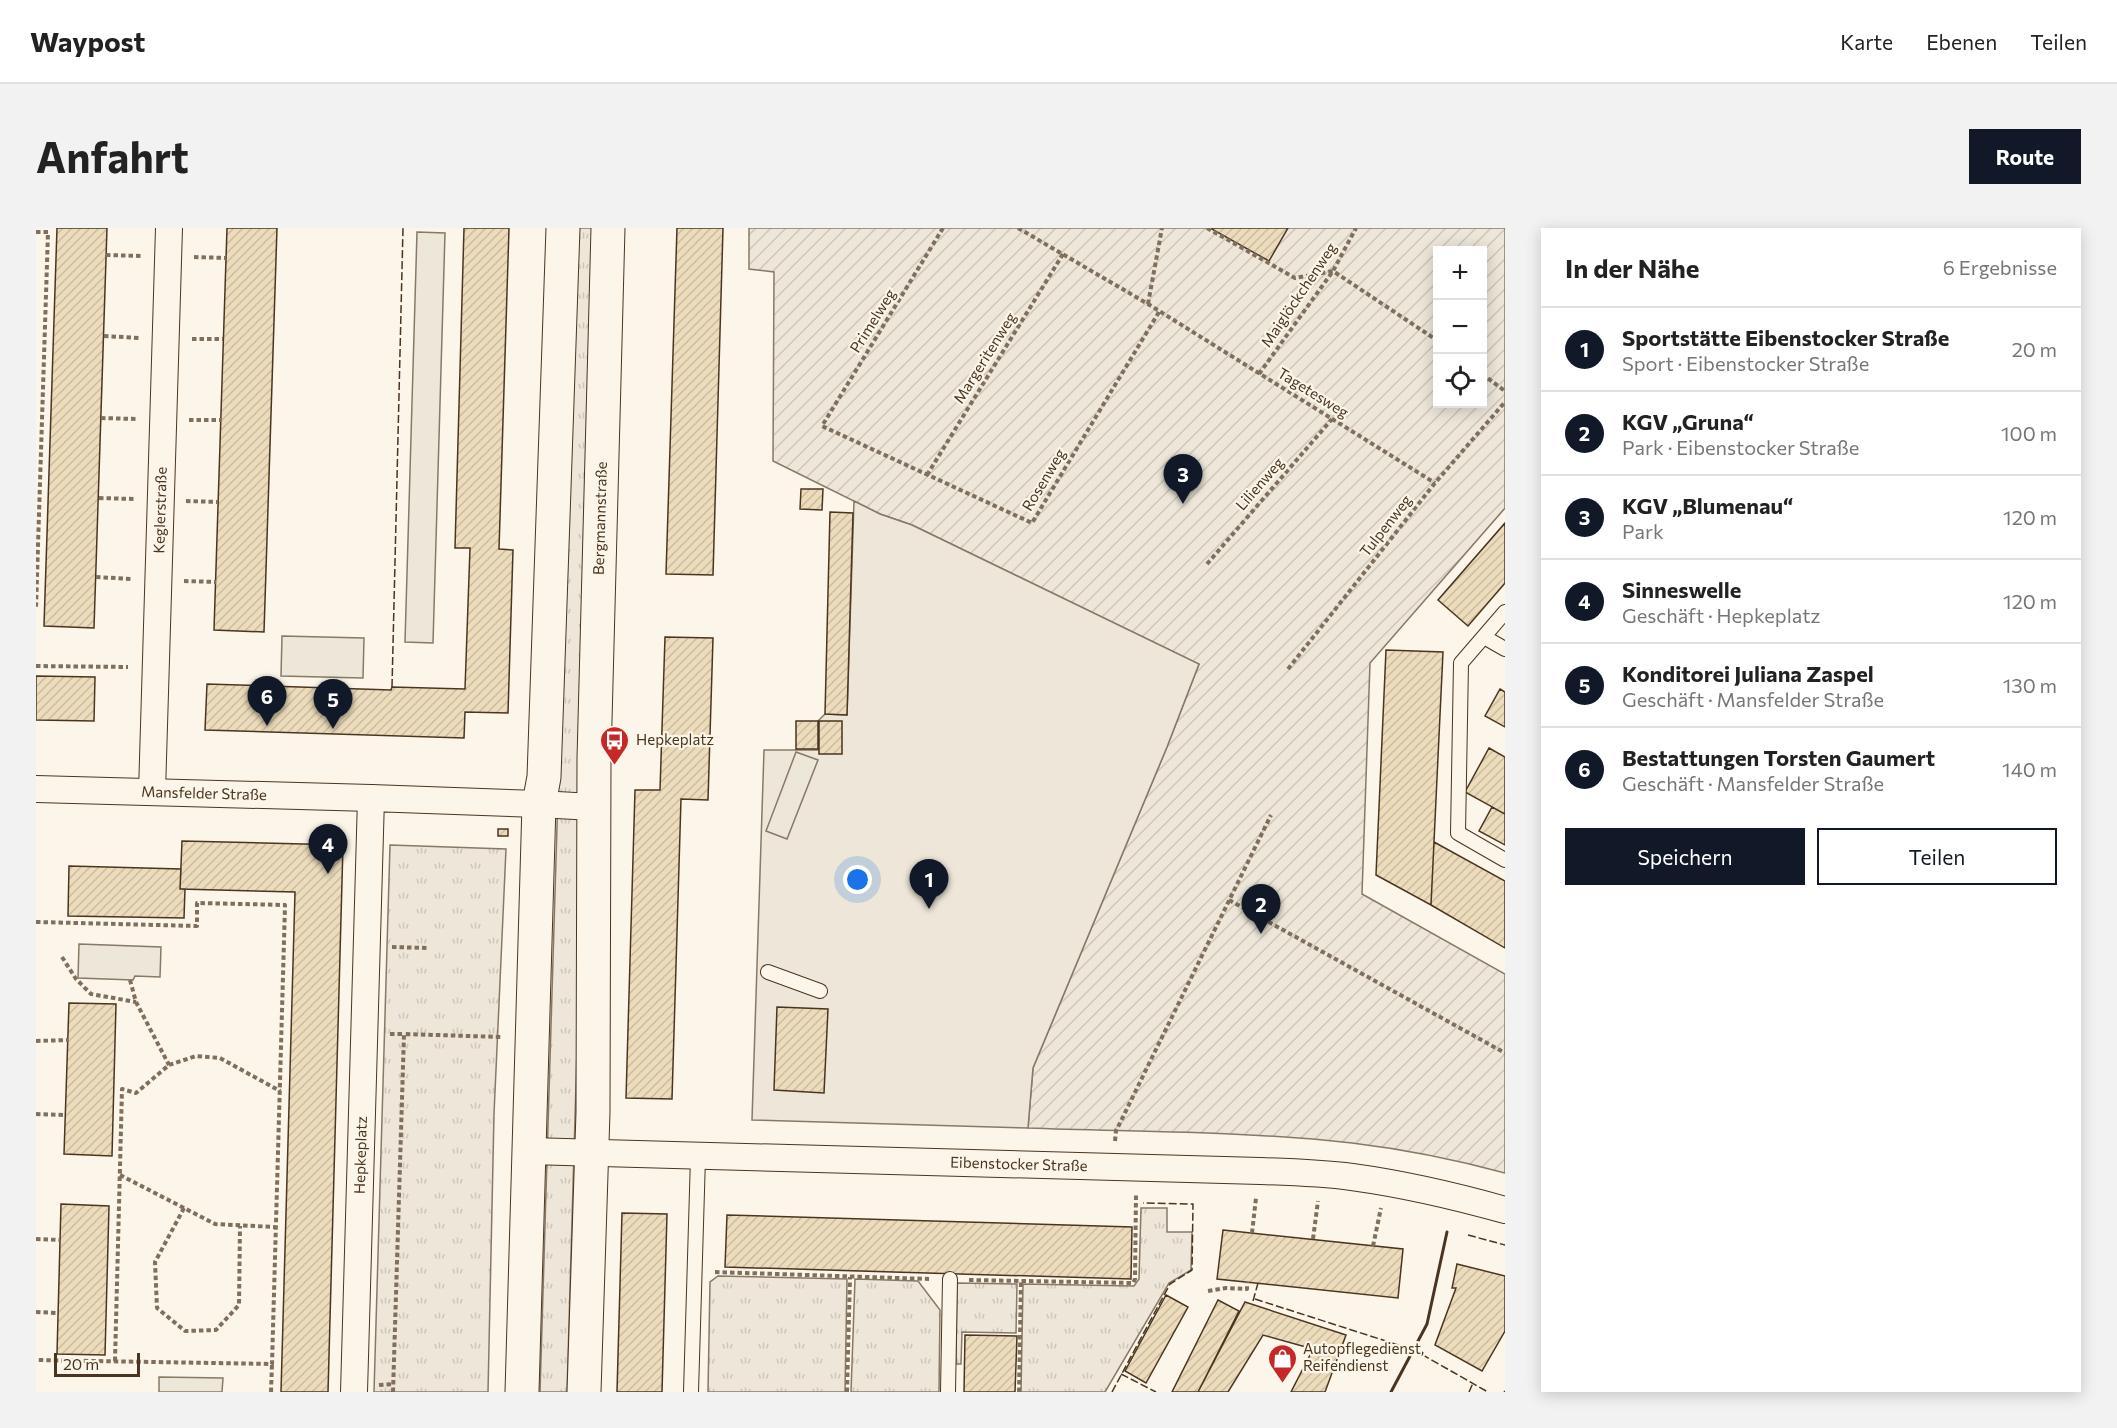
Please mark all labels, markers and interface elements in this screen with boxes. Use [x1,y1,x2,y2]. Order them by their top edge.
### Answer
text: Waypost [30,24,145,58]
text: Karte [1840,29,1893,54]
text: Ebenen [1926,29,1997,54]
text: Teilen [2030,29,2087,54]
button: Route [1969,129,2081,184]
text: Anfahrt [36,130,189,182]
street label: Maiglöckchenweg [1257,239,1340,350]
map controls [1433,246,1487,408]
button: + [1433,246,1487,300]
text: In der Nähe [1565,252,1700,283]
text: 6 Ergebnisse [1943,255,2057,279]
street label: Primelweg [845,285,899,356]
button: − [1433,300,1487,354]
street label: Margeritenweg [949,309,1019,406]
text: Sportstätte Eibenstocker Straße [1622,324,1949,351]
text: 1 [1580,337,1589,361]
text: 20 m [2012,337,2057,361]
text: Sport · Eibenstocker Straße [1622,351,1869,375]
button: locate [1433,354,1487,408]
street label: Tagetesweg [1275,363,1352,421]
text: KGV „Gruna“ [1622,408,1754,435]
text: 2 [1579,421,1590,445]
text: 100 m [2001,421,2057,445]
text: Park · Eibenstocker Straße [1622,435,1859,459]
street label: Rosenweg [1018,445,1069,514]
street label: Lilienweg [1231,453,1287,513]
pin: 3 [1164,454,1202,504]
street label: Bergmannstraße [589,461,610,575]
street label: Keglerstraße [149,466,170,554]
street label: Tulpenweg [1355,491,1415,560]
text: KGV „Blumenau“ [1622,492,1793,519]
text: 3 [1579,505,1590,529]
text: 120 m [2003,505,2057,529]
text: Park [1622,519,1664,543]
text: Sinneswelle [1622,576,1741,603]
text: 4 [1578,589,1591,613]
text: 120 m [2003,589,2057,613]
text: Geschäft · Hepkeplatz [1622,603,1820,627]
text: Konditorei Juliana Zaspel [1622,660,1874,687]
text: 5 [1579,673,1590,697]
text: 130 m [2003,673,2057,697]
pin: 6 [248,676,286,726]
pin: 5 [314,680,352,729]
text: Geschäft · Mansfelder Straße [1622,687,1884,711]
bus stop icon: Hepkeplatz [599,724,631,766]
place label: Hepkeplatz [636,730,714,748]
text: Bestattungen Torsten Gaumert [1622,744,1935,771]
text: 6 [1578,757,1591,781]
text: 140 m [2002,757,2057,781]
text: Geschäft · Mansfelder Straße [1622,771,1884,795]
street label: Mansfelder Straße [141,782,267,803]
pin: 4 [308,824,348,874]
button: Speichern [1565,828,1805,885]
button: Teilen [1817,828,2057,885]
pin: 1 [910,860,948,909]
your location [843,865,872,894]
pin: 2 [1242,884,1280,934]
street label: Hepkeplatz [350,1116,370,1194]
street label: Eibenstocker Straße [950,1153,1088,1174]
place label: Autopflegedienst, Reifendienst [1303,1339,1424,1374]
shop icon: Autopflegedienst, Reifendienst [1266,1342,1298,1384]
scale bar [54,1350,140,1378]
text: 20 m [63,1354,99,1373]

